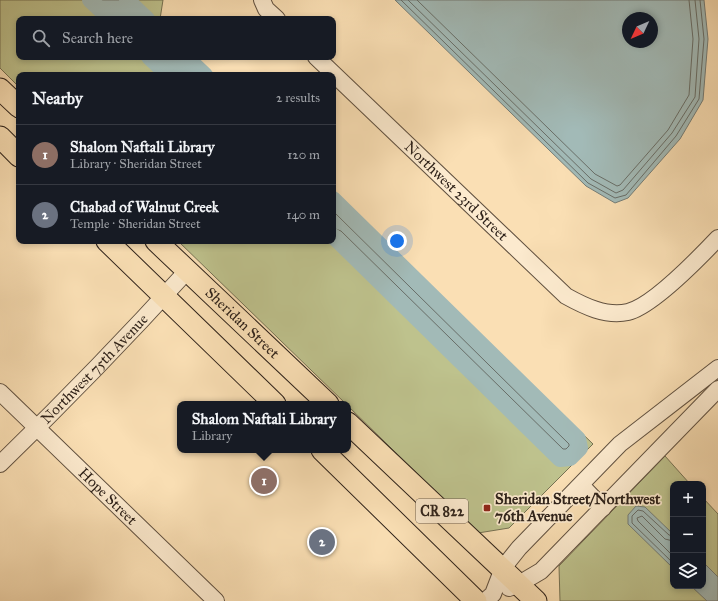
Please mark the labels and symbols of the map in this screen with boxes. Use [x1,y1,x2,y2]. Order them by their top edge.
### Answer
north arrow [622,12,658,48]
street label: Northwest 23rd Street [401,137,512,245]
your location [387,231,407,251]
street label: Sheridan Street [202,283,284,363]
street label: Northwest 75th Avenue [37,310,152,428]
street label: Hope Street [75,464,141,529]
pin: 1 [251,466,277,496]
place label: Sheridan Street/Northwest 76th Avenue [495,490,661,525]
road number: CR 822 [416,499,468,523]
marker: Sheridan Street/Northwest 76th Avenue [482,503,492,513]
pin: 2 [309,527,335,557]

